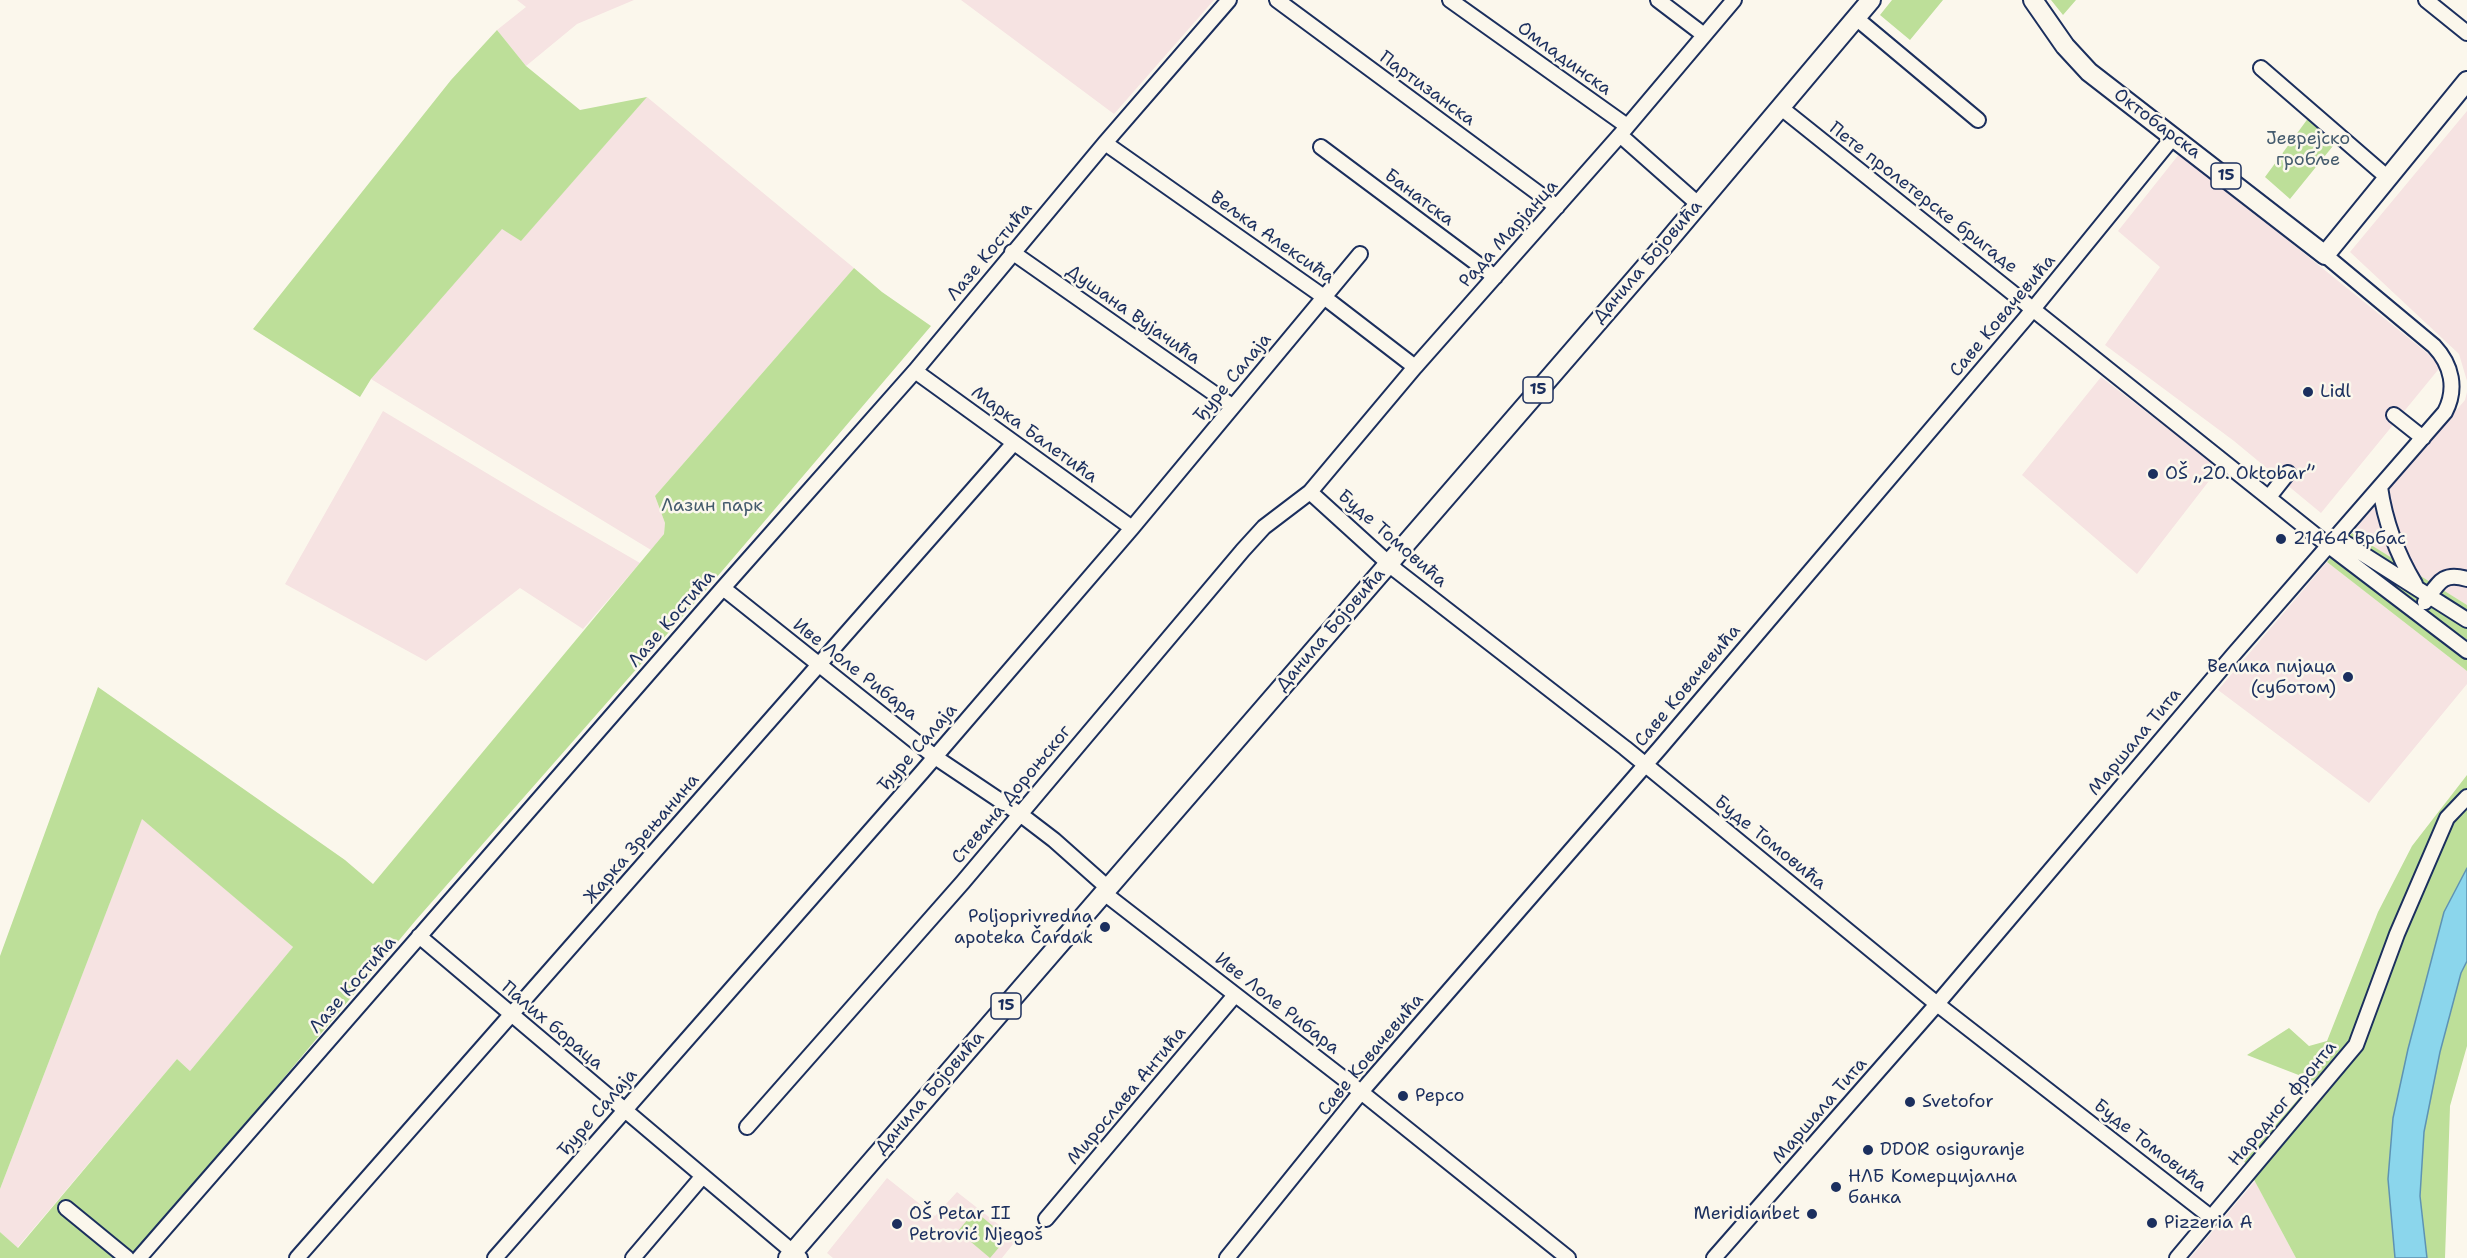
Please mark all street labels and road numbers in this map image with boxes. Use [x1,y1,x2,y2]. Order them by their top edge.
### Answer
street label: Омладинска [1513,18,1615,100]
street label: Партизанска [1375,47,1479,131]
street label: Октобарска [2109,84,2205,164]
street label: Пете пролетерске бригаде [1825,118,2021,278]
road number: 15 [2211,163,2241,189]
street label: Банатска [1380,165,1458,231]
street label: Рада Марјанца [1455,176,1563,292]
street label: Вељка Алексића [1206,187,1338,289]
street label: Данила Бојовића [1589,196,1707,328]
street label: Лазе Костића [943,198,1037,306]
street label: Саве Ковачевића [1946,250,2060,382]
street label: Душана Вујачића [1062,261,1204,369]
street label: Ђуре Салаја [1190,329,1276,427]
road number: 15 [1523,377,1553,403]
street label: Марка Балетића [967,382,1101,488]
street label: Буде Томовића [1333,486,1451,592]
street label: Данила Бојовића [1272,564,1390,696]
street label: Лазе Костића [624,566,720,672]
street label: Иве Лоле Рибара [788,615,922,725]
street label: Саве Ковачевића [1631,620,1745,752]
street label: Маршала Тита [2084,684,2186,800]
street label: Ђуре Салаја [874,700,962,796]
street label: Стевана Дороњског [948,721,1076,869]
street label: Жарка Зрењанина [580,770,704,908]
street label: Буде Томовића [1710,791,1830,895]
street label: Лазе Костића [305,932,401,1038]
street label: Иве Лоле Рибара [1210,949,1344,1059]
street label: Палих бораца [497,977,607,1075]
street label: Саве Ковачевића [1314,989,1428,1121]
road number: 15 [991,993,1021,1019]
street label: Мирослава Антића [1063,1022,1191,1170]
street label: Данила Бојовића [871,1027,989,1159]
street label: Народног фронта [2224,1037,2342,1171]
street label: Маршала Тита [1768,1054,1872,1168]
street label: Ђуре Салаја [554,1065,642,1161]
street label: Буде Томовића [2089,1095,2211,1197]

